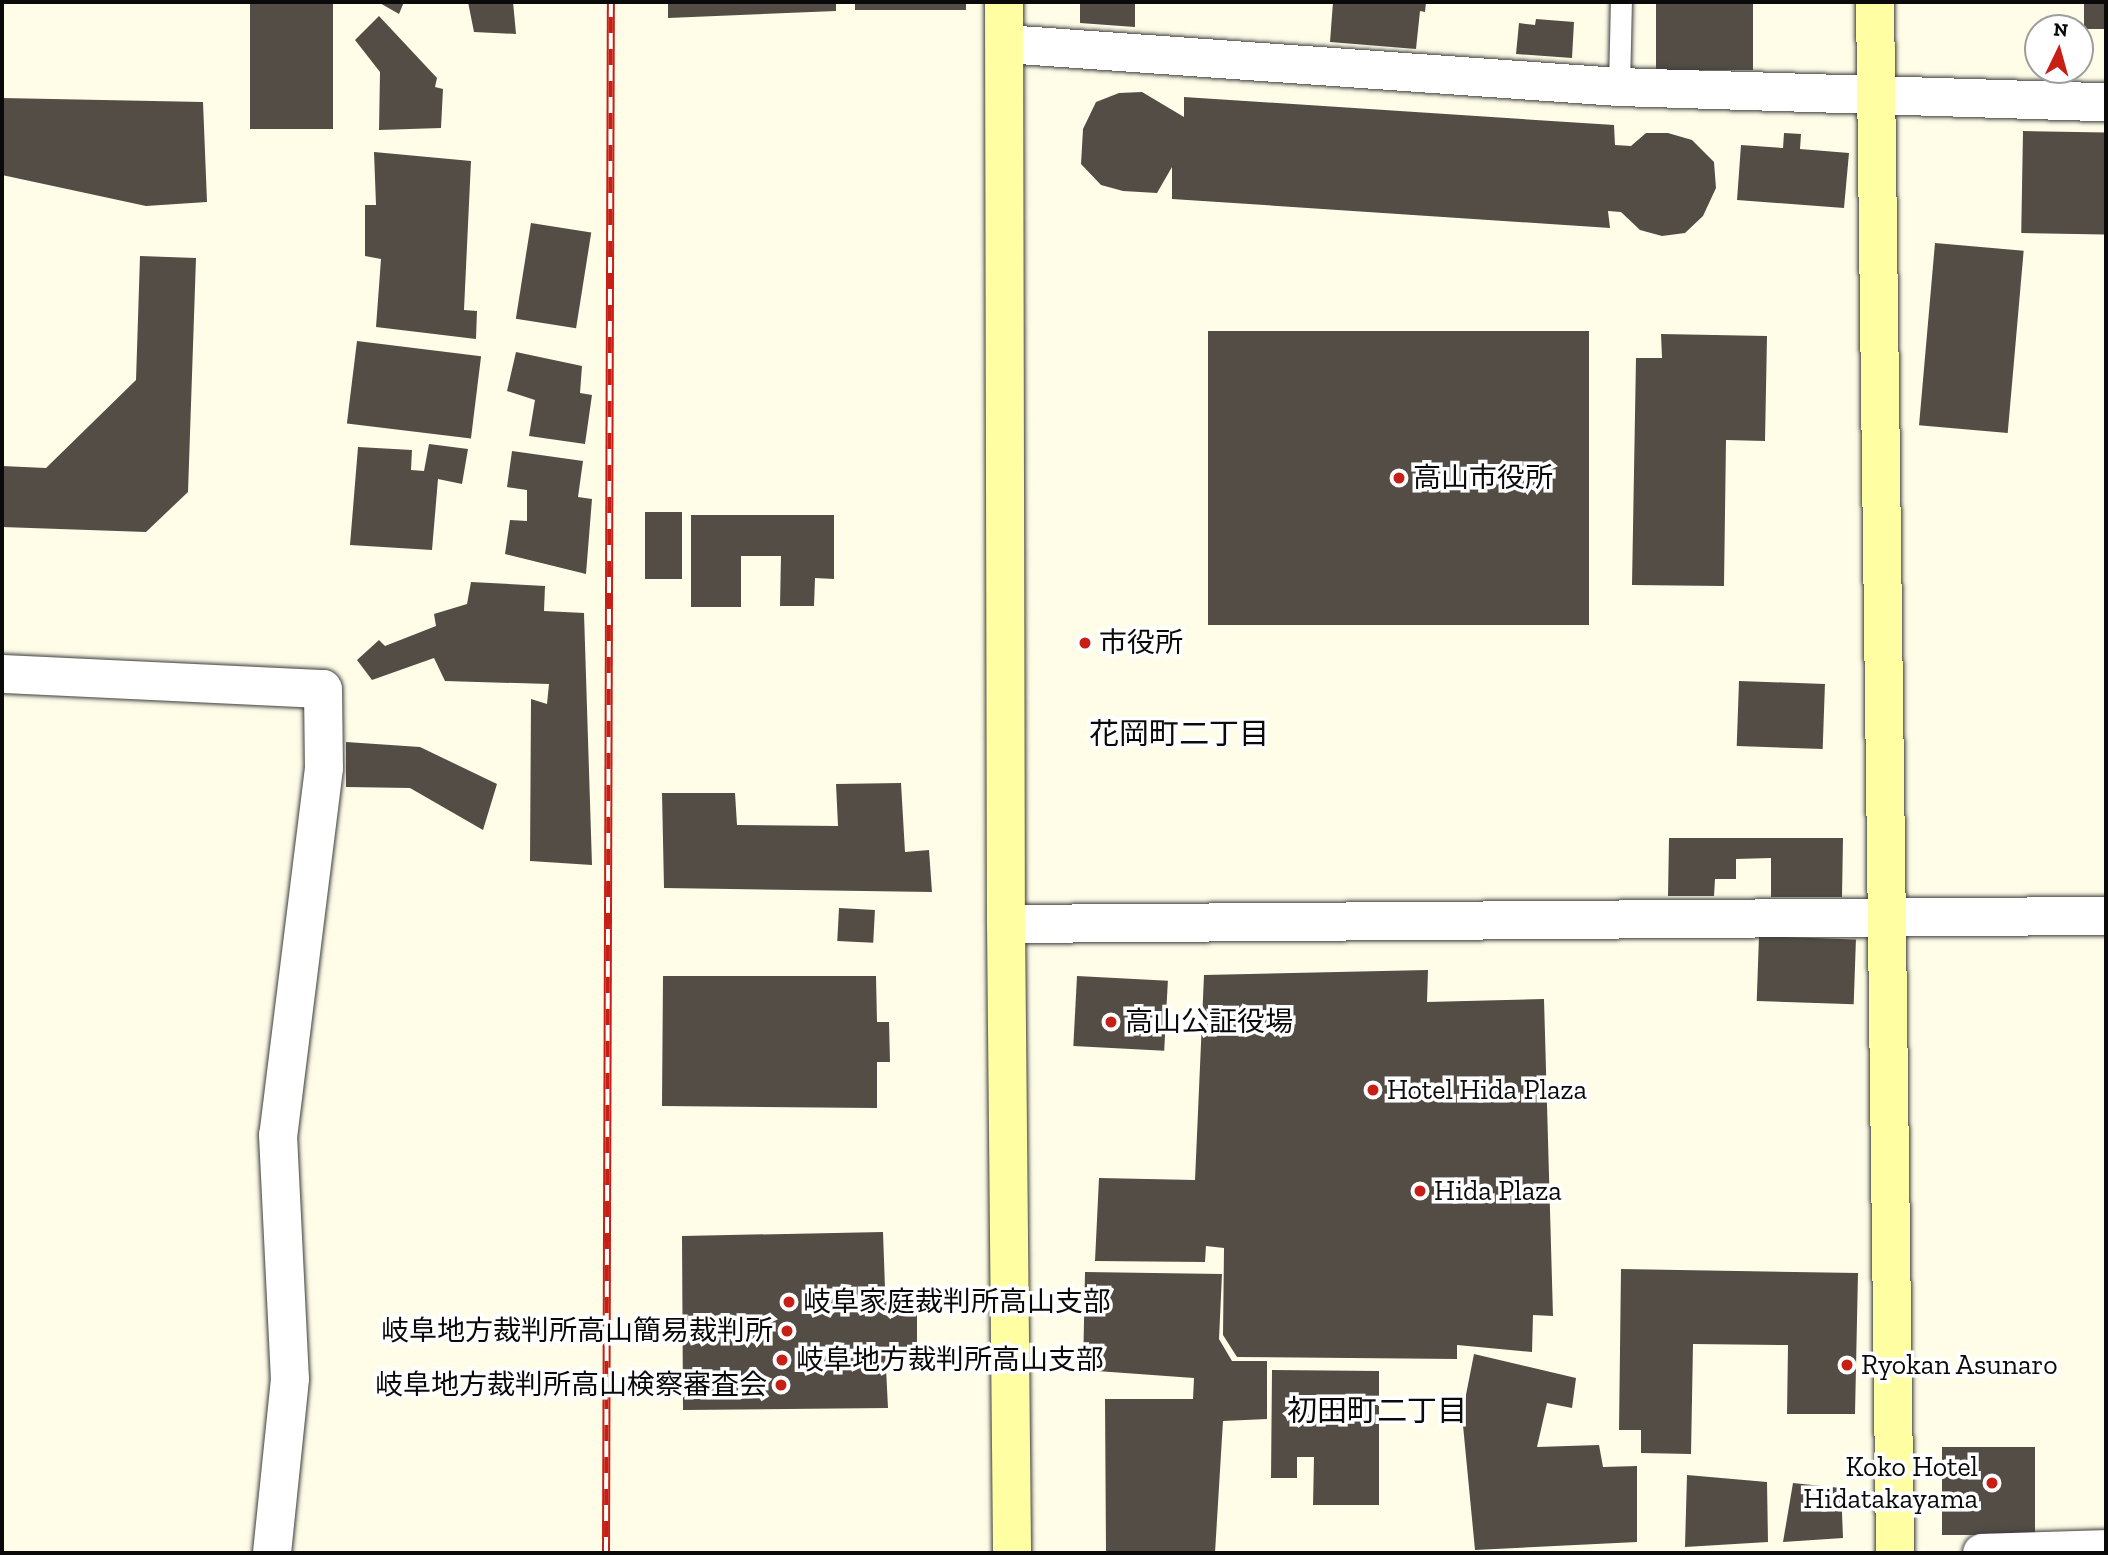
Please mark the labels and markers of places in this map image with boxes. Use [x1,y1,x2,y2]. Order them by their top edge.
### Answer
place label: 高山市役所 [1413,461,1553,495]
marker: 高山市役所 [1391,470,1407,486]
place label: 市役所 [1099,626,1183,660]
marker: 市役所 [1077,635,1093,651]
place label: 高山公証役場 [1125,1005,1293,1039]
marker: 高山公証役場 [1103,1014,1119,1030]
place label: Hotel Hida Plaza [1387,1073,1587,1107]
marker: Hotel Hida Plaza [1365,1082,1381,1098]
place label: Hida Plaza [1434,1174,1562,1208]
marker: Hida Plaza [1412,1183,1428,1199]
place label: 岐阜家庭裁判所高山支部 [803,1285,1111,1319]
marker: 岐阜家庭裁判所高山支部 [781,1294,797,1310]
place label: 岐阜地方裁判所高山簡易裁判所 [381,1314,773,1348]
marker: 岐阜地方裁判所高山簡易裁判所 [779,1323,795,1339]
place label: 岐阜地方裁判所高山支部 [796,1343,1104,1377]
place label: Ryokan Asunaro [1861,1348,2059,1382]
marker: 岐阜地方裁判所高山支部 [774,1352,790,1368]
marker: Ryokan Asunaro [1839,1357,1855,1373]
place label: 岐阜地方裁判所高山検察審査会 [375,1368,767,1402]
marker: 岐阜地方裁判所高山検察審査会 [773,1377,789,1393]
place label: Koko Hotel Hidatakayama [1803,1450,1978,1516]
marker: Koko Hotel Hidatakayama [1984,1475,2000,1491]

